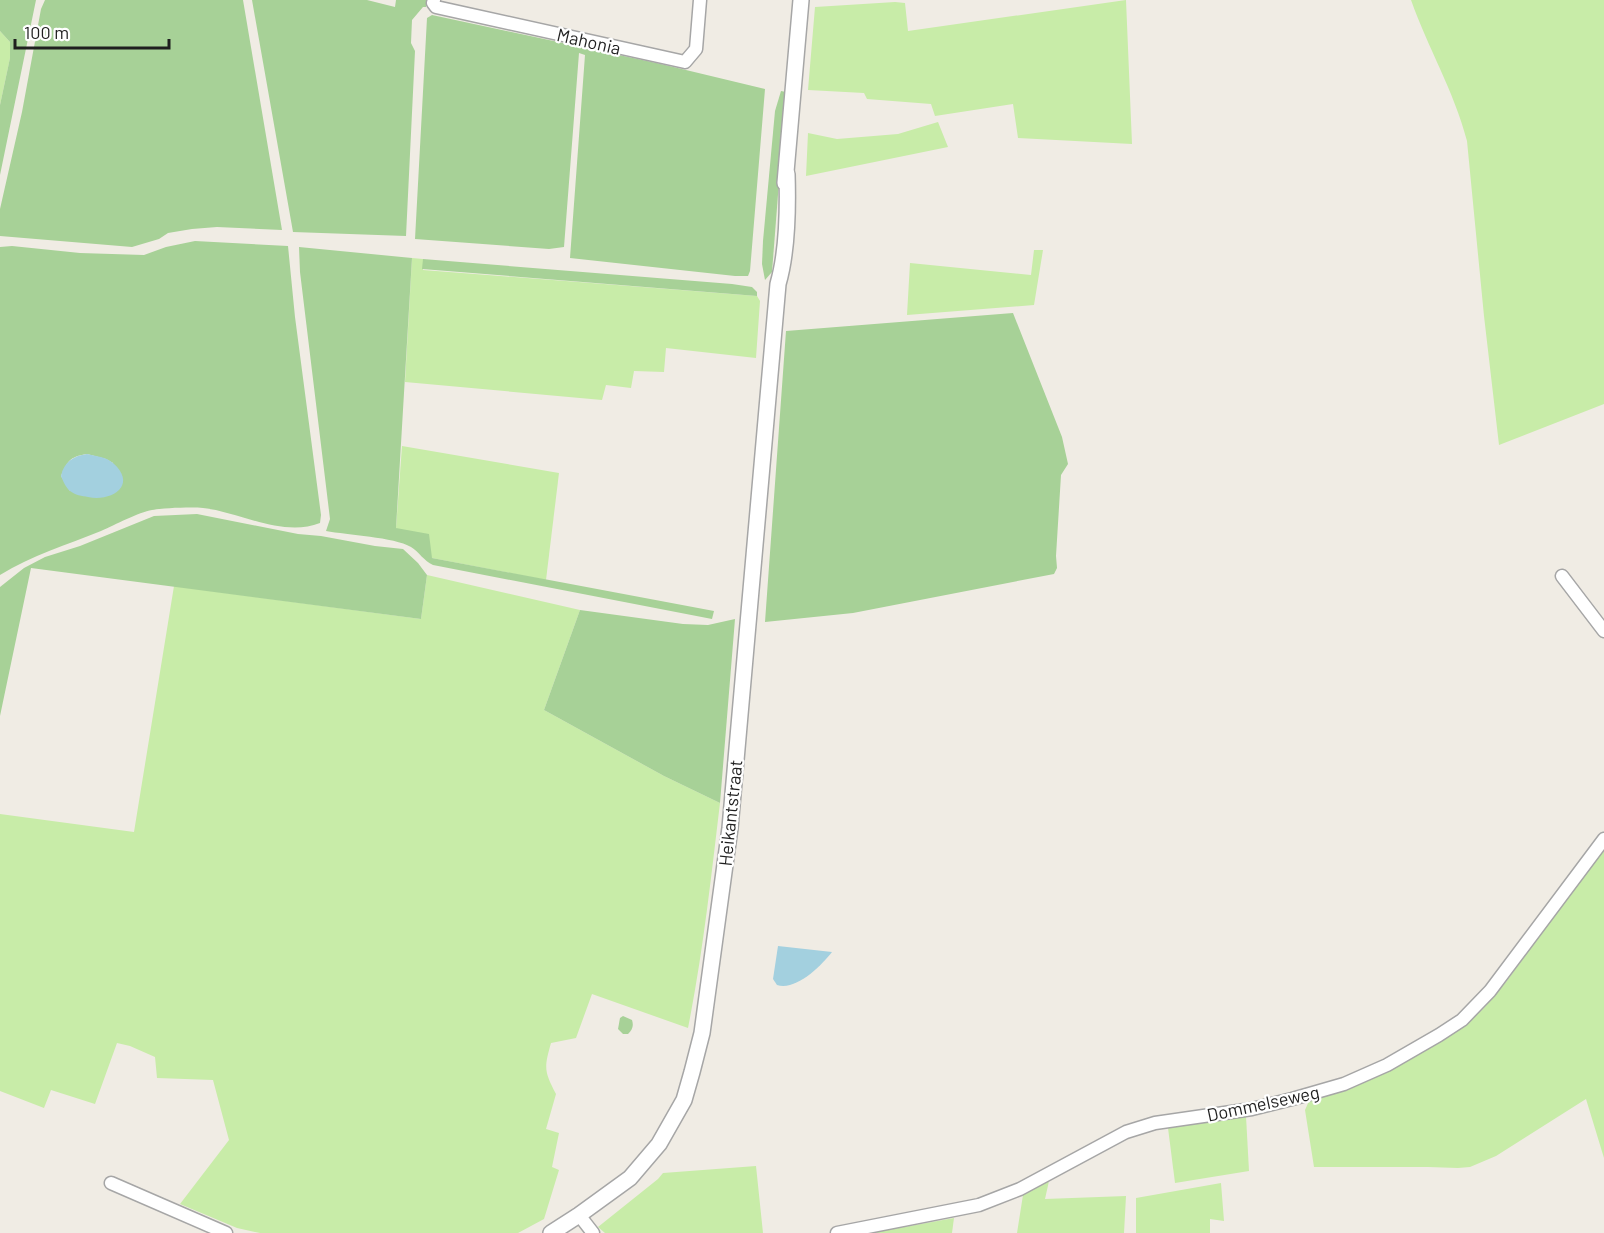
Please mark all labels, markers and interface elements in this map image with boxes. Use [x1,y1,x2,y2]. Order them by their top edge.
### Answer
scale bar [15,12,170,50]
text: 100 m [24,21,69,43]
street label: Mahonia [555,23,623,59]
street label: Heikantstraat [713,759,747,867]
street label: Dommelseweg [1205,1080,1321,1126]

